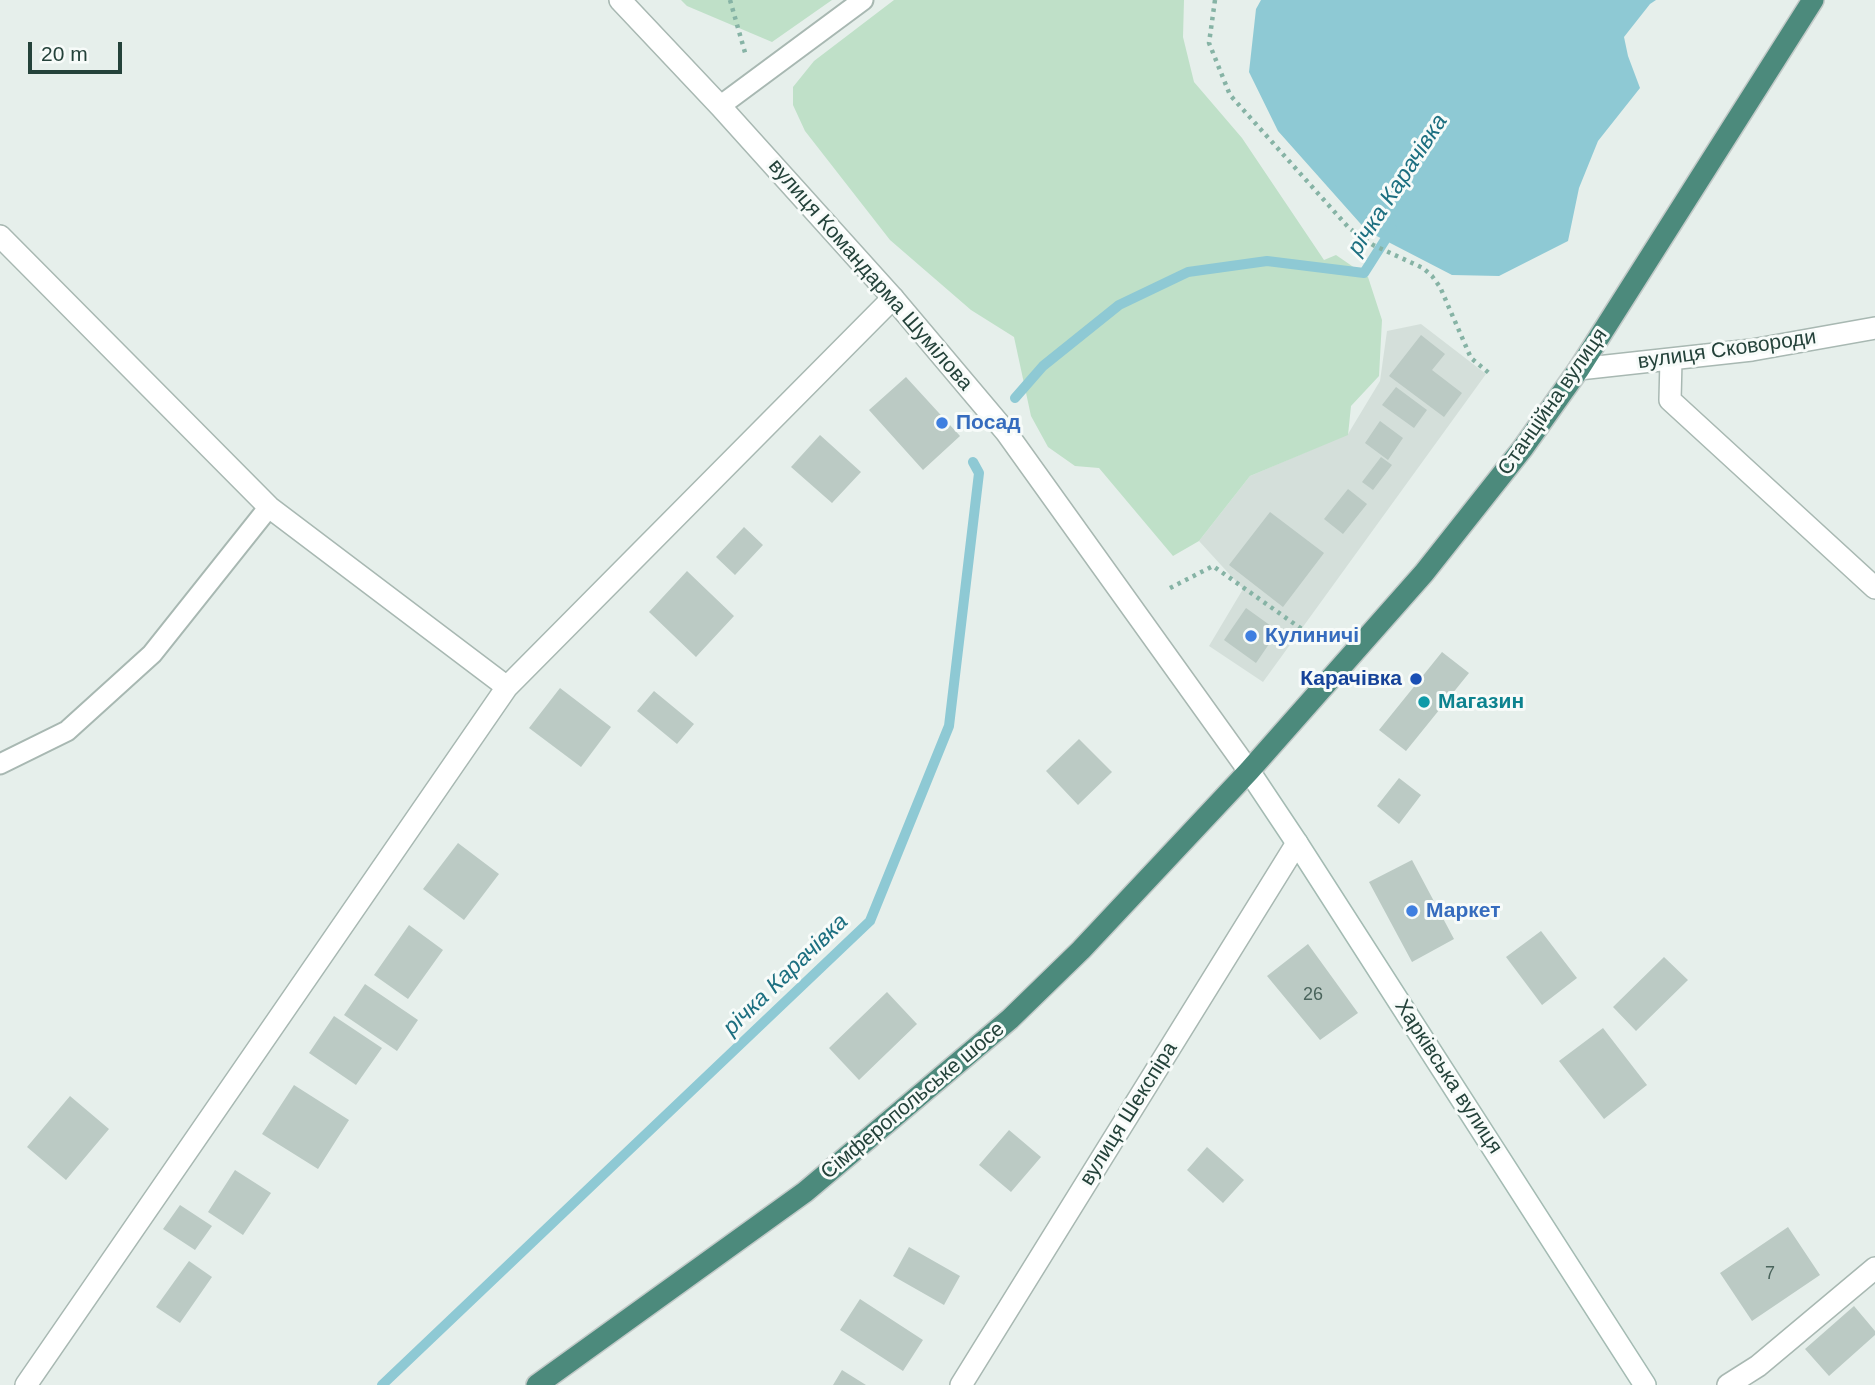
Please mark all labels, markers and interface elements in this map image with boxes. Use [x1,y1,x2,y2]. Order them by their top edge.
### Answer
scale bar [32,28,126,72]
text: 20 m [41,42,88,65]
water label: річка Карачівка [1342,109,1454,261]
street label: вулиця Командарма Шумілова [763,154,977,396]
street label: Станційна вулиця [1493,324,1613,480]
street label: вулиця Сковороди [1636,325,1818,375]
place label: Посад [956,410,1021,436]
marker: Посад [934,415,950,431]
place label: Кулиничі [1265,623,1359,649]
marker: Кулиничі [1243,628,1259,644]
place label: Карачівка [1300,666,1402,692]
marker: Карачівка [1408,671,1424,687]
place label: Магазин [1438,689,1524,715]
marker: Магазин [1416,694,1432,710]
place label: Маркет [1426,898,1500,924]
marker: Маркет [1404,903,1420,919]
water label: річка Карачівка [718,908,854,1042]
house number: 26 [1303,984,1323,1006]
street label: Харківська вулиця [1389,995,1507,1159]
street label: Сімферопольське шосе [816,1017,1010,1185]
street label: вулиця Шекспіра [1075,1038,1183,1190]
house number: 7 [1765,1263,1775,1285]

